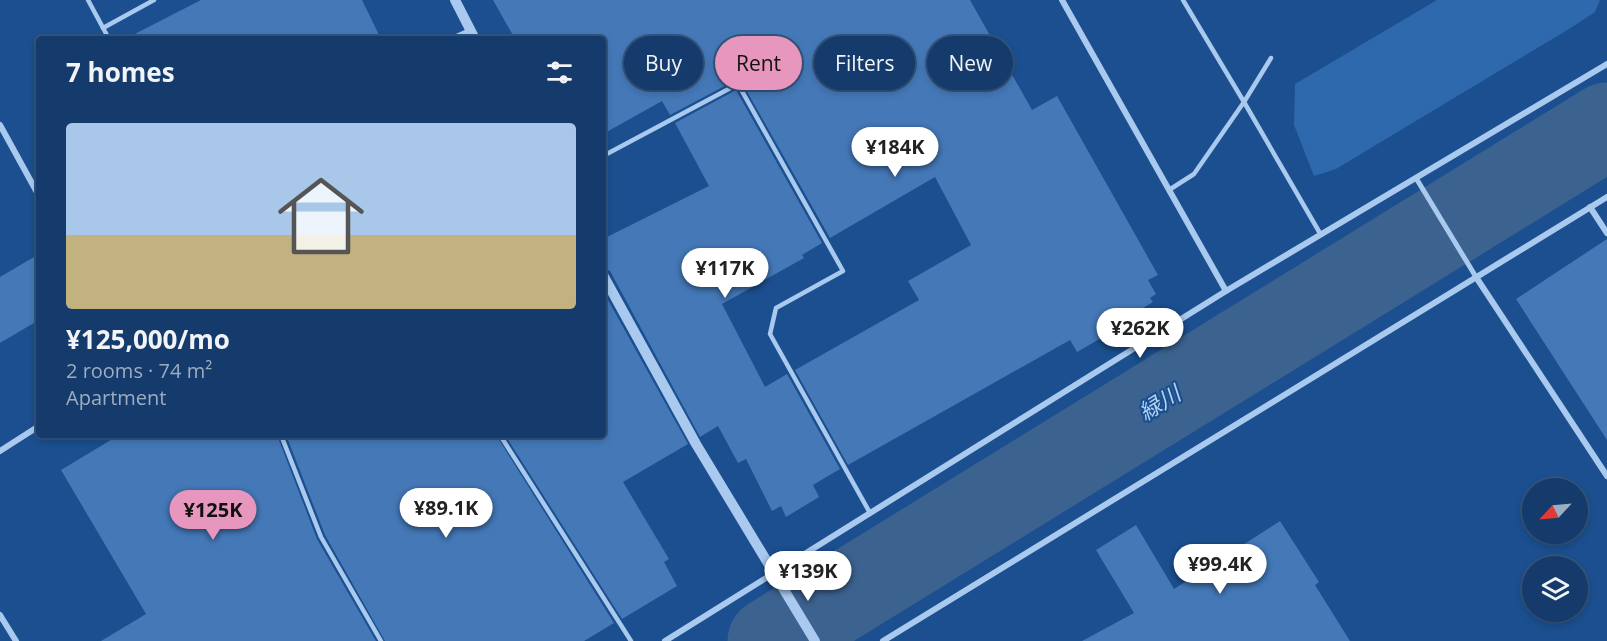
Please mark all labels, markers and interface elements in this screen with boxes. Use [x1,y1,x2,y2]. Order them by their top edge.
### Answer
chip: Buy [624,36,703,90]
chip: Rent [715,36,802,90]
chip: Filters [814,36,915,90]
chip: New [927,36,1013,90]
text: 7 homes [66,54,175,90]
icon: filters [543,56,576,89]
pin: ¥184K [853,127,937,178]
text: ¥184K [865,133,925,160]
icon: home [267,162,375,270]
pin: ¥117K [683,248,767,299]
text: ¥117K [695,254,755,281]
pin: ¥262K [1098,308,1182,359]
text: ¥262K [1110,314,1170,341]
text: ¥125,000/mo [66,321,230,357]
text: 2 rooms · 74 m² [66,357,212,384]
water label: 緑川 [1132,377,1187,426]
text: Apartment [66,384,166,411]
north arrow [1522,478,1588,544]
map controls [1522,478,1588,622]
pin: ¥89.1K [397,488,495,539]
pin: ¥125K [171,490,255,541]
text: ¥89.1K [414,494,478,521]
text: ¥125K [183,496,243,523]
pin: ¥99.4K [1171,544,1269,595]
text: ¥99.4K [1188,550,1252,577]
pin: ¥139K [766,551,850,602]
button: layers [1522,556,1588,622]
text: ¥139K [778,557,838,584]

